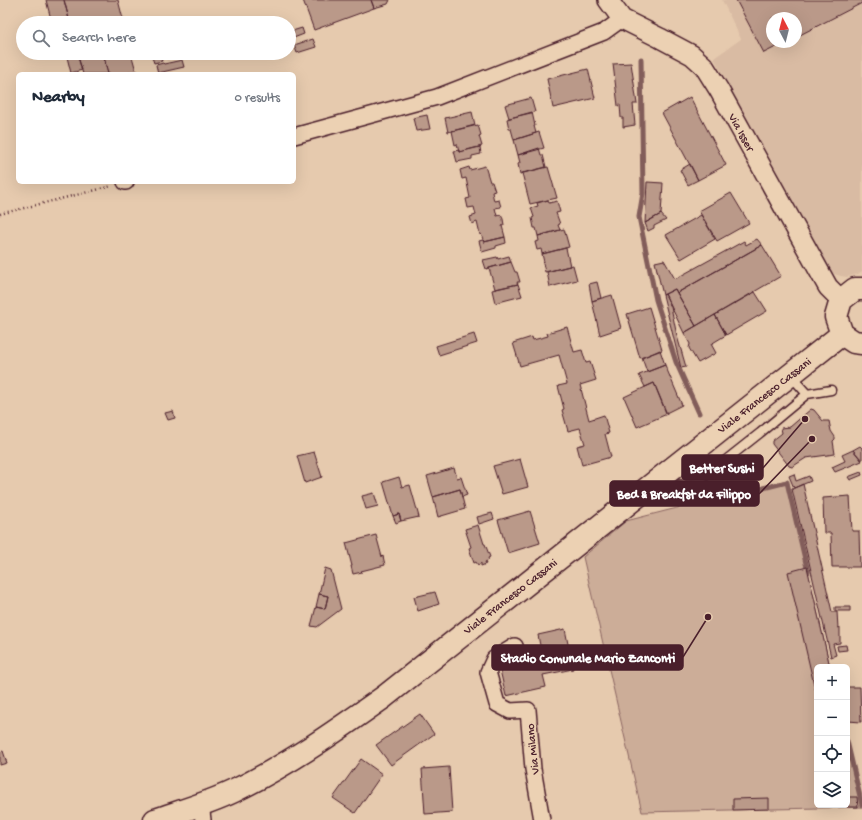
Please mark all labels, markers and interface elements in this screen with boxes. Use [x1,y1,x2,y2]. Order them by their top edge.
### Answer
north arrow [766,12,802,48]
search box [16,16,296,60]
icon: search [30,27,52,49]
text: Search here [62,29,136,47]
text: Nearby [32,88,85,108]
text: 0 results [234,91,280,106]
street label: Via Isser [724,111,757,156]
street label: Viale Francesco Cassani [715,355,815,438]
callout: Better Sushi [682,455,763,480]
text: Better Sushi [688,462,755,477]
callout: Bed & Breakfst da Filippo [610,481,759,506]
text: Bed & Breakfst da Filippo [616,487,751,504]
street label: Viale Francesco Cassani [461,556,561,639]
callout: Stadio Comunale Mario Zanconti [492,645,683,670]
text: Stadio Comunale Mario Zanconti [501,652,676,667]
map controls [814,664,850,808]
button: + [814,664,850,700]
button: − [814,700,850,736]
street label: Via Milano [524,723,544,776]
button: locate [814,736,850,772]
button: layers [814,772,850,808]

